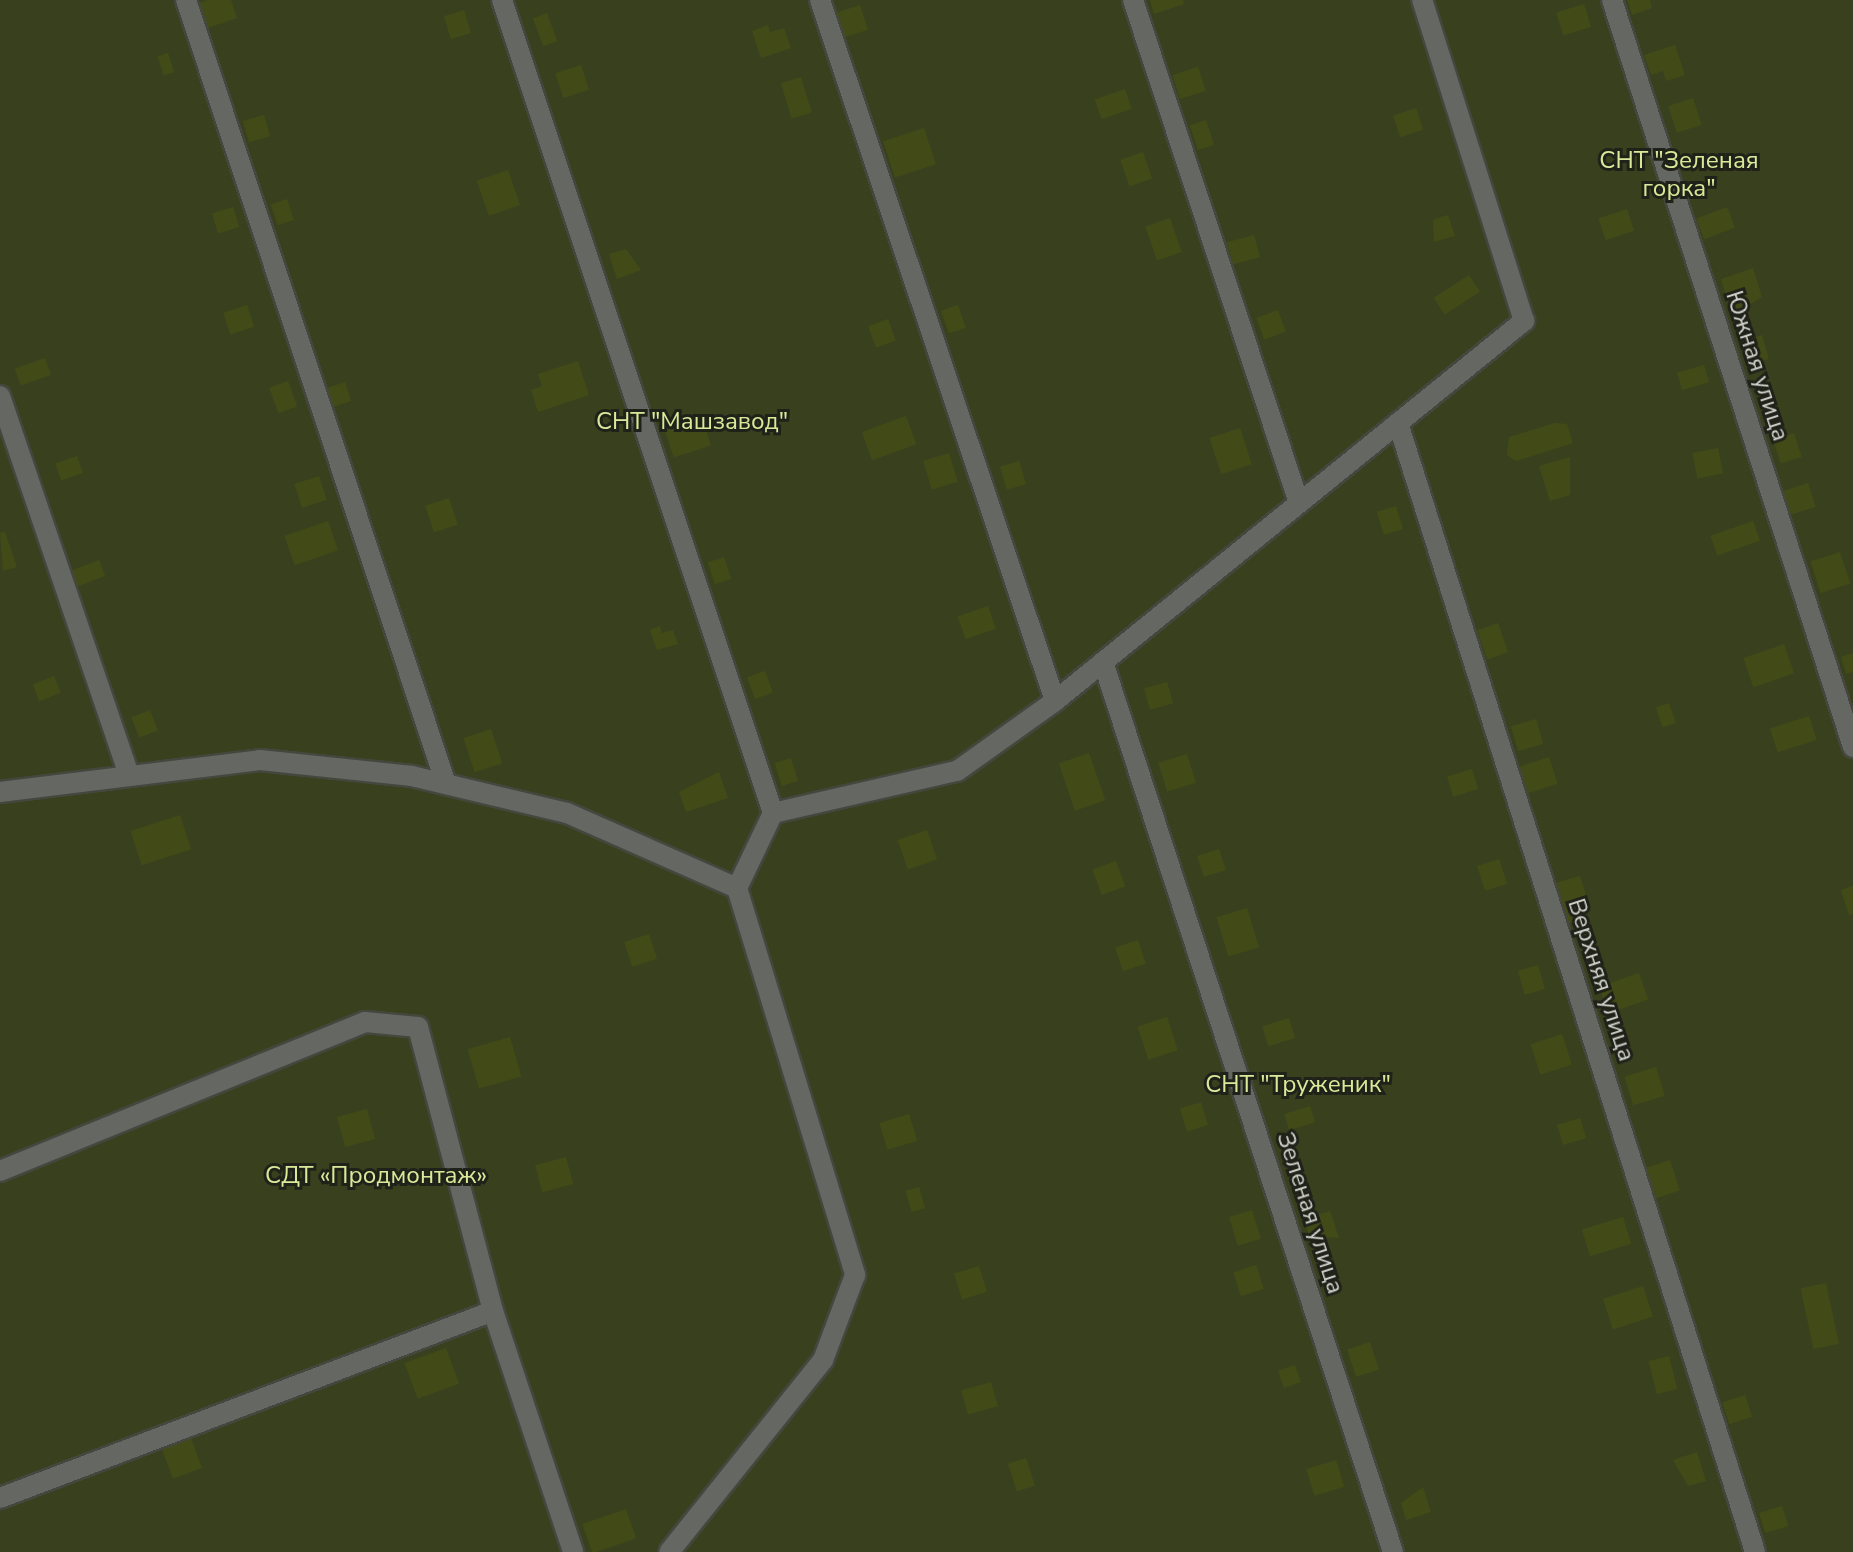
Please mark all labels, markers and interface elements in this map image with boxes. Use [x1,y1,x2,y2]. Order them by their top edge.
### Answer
park label: СНТ "Зеленая горка" [1599,147,1759,203]
street label: Южная улица [1719,287,1795,445]
park label: СНТ "Машзавод" [596,408,788,436]
street label: Верхняя улица [1561,895,1641,1065]
park label: СНТ "Труженик" [1205,1071,1391,1099]
street label: Зеленая улица [1270,1129,1350,1297]
park label: СДТ «Продмонтаж» [265,1162,487,1190]

